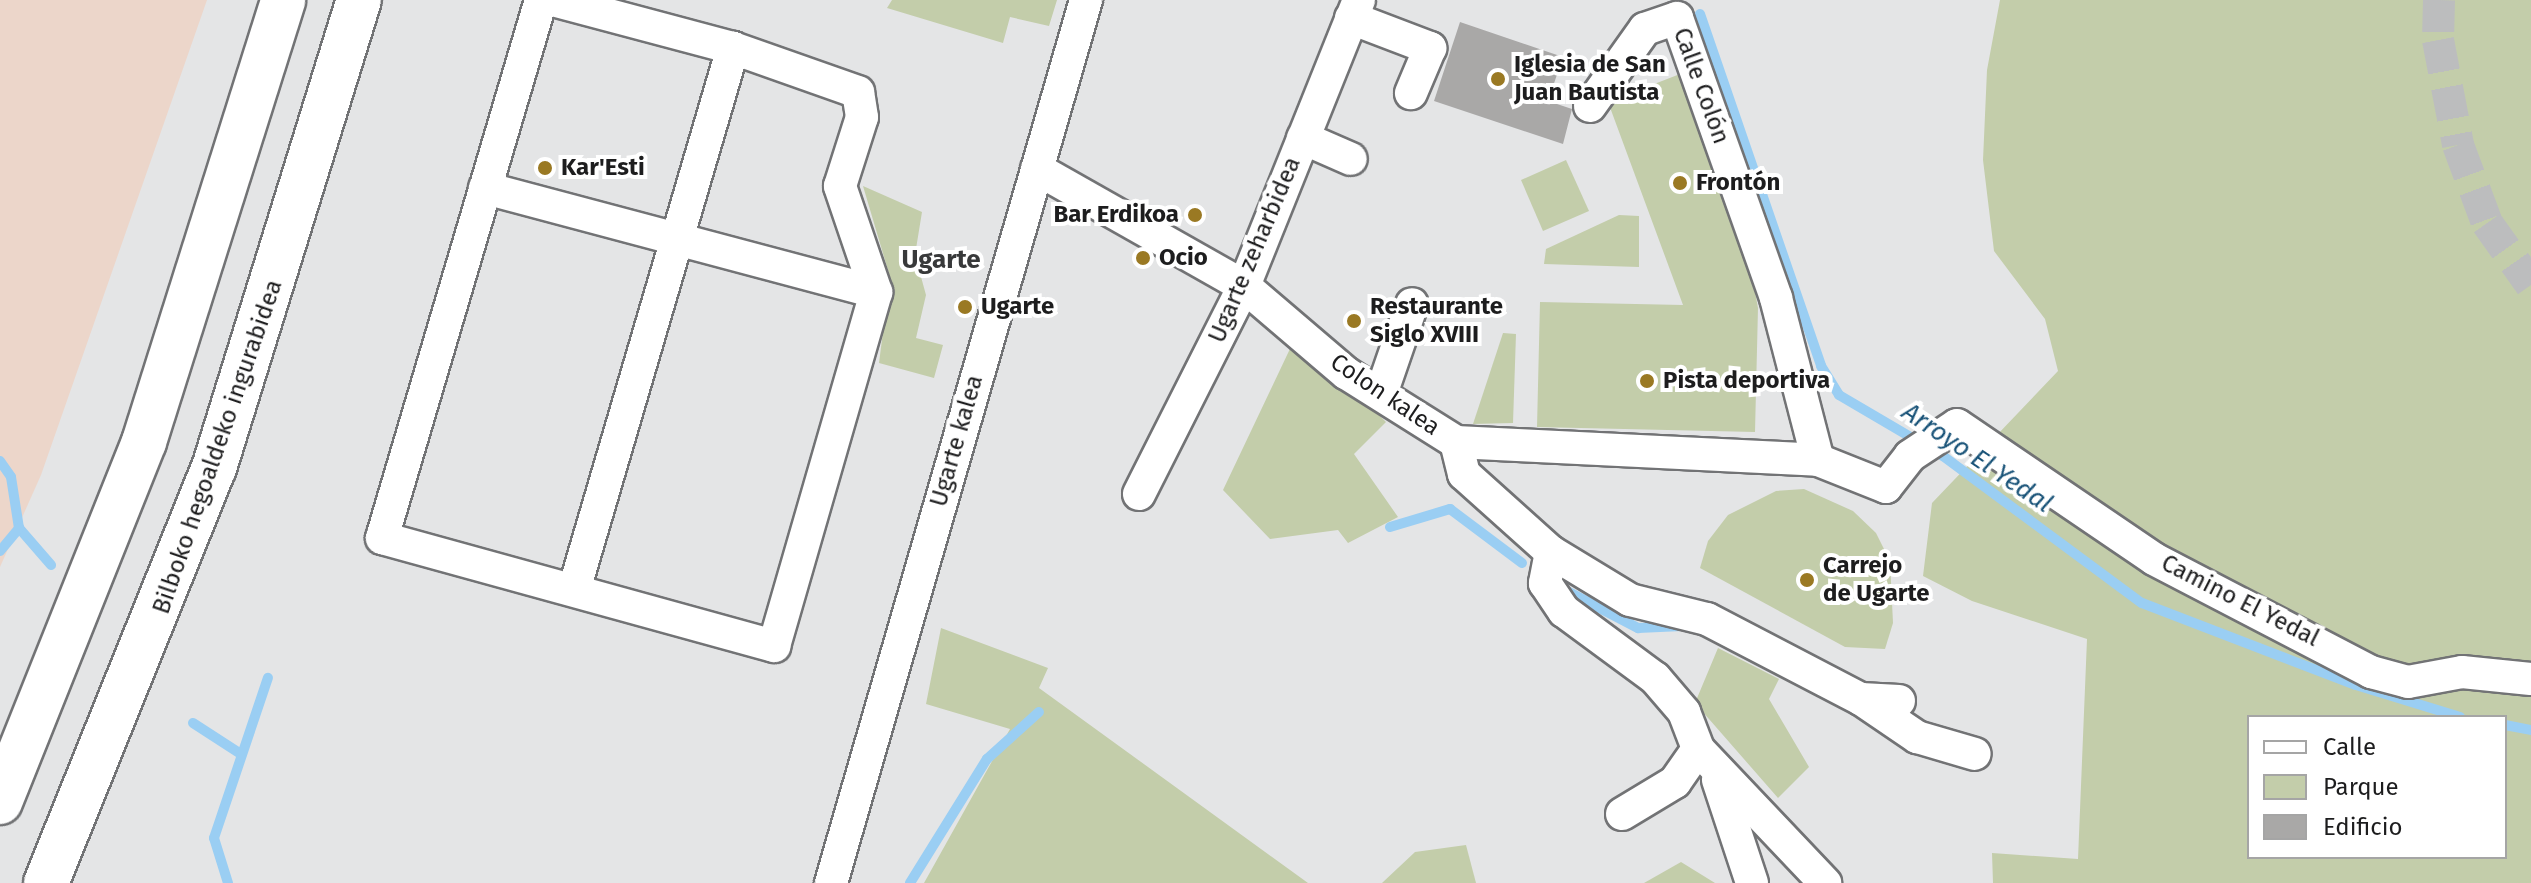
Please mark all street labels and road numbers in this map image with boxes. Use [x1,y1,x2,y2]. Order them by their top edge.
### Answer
street label: Calle Colón [1667,24,1735,148]
street label: Ugarte zeharbidea [1203,153,1307,347]
street label: Bilboko hegoaldeko ingurabidea [147,276,289,618]
street label: Colon kalea [1325,348,1445,442]
street label: Ugarte kalea [924,372,990,510]
street label: Camino El Yedal [2156,549,2324,653]

